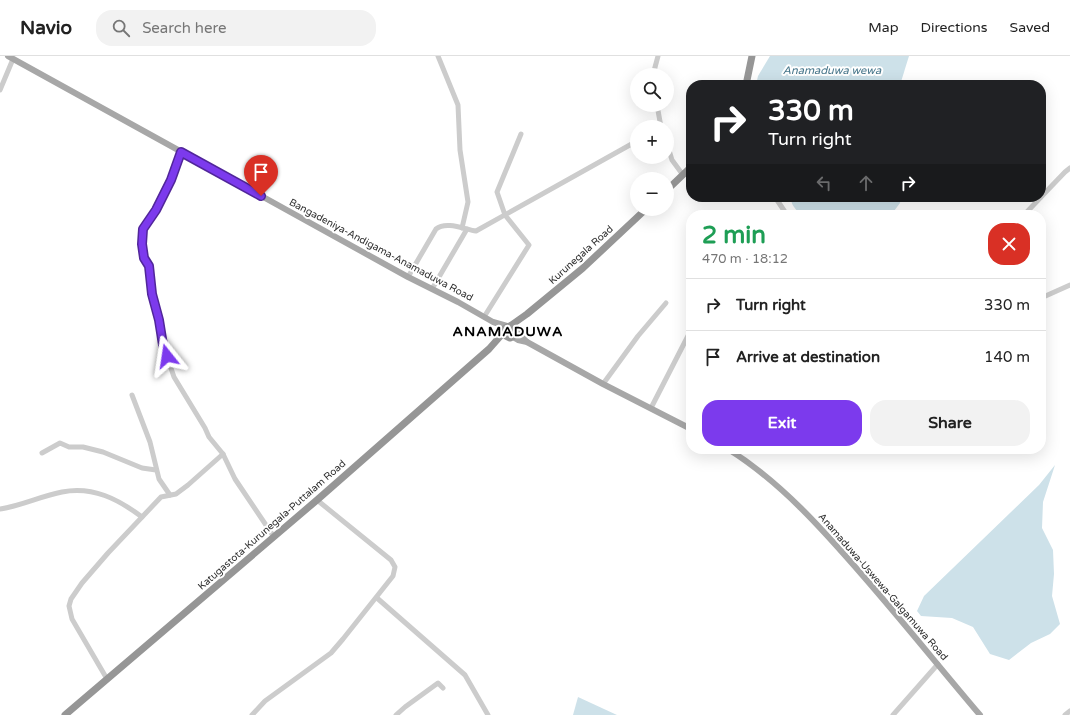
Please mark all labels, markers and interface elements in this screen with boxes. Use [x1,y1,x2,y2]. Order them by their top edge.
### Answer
search box [96,10,376,46]
text: Navio [20,17,72,39]
icon: search [110,17,132,39]
text: Search here [142,19,226,37]
text: Map [868,19,899,36]
text: Directions [921,19,988,36]
text: Saved [1010,19,1050,36]
water label: Anamaduwa wewa [783,64,882,77]
map controls [630,68,674,216]
button: search [630,68,674,112]
text: 330 m [768,94,854,128]
icon: right [702,96,754,148]
button: + [630,120,674,164]
text: Turn right [768,128,852,150]
pin [244,155,278,196]
icon: arrive [250,161,272,183]
button: − [630,172,674,216]
icon: left [813,172,835,194]
icon: ahead [855,172,877,194]
icon: right [897,172,919,194]
street label: Bangadeniya-Andigama-Anamaduwa Road [287,196,475,304]
text: 2 min [702,221,766,250]
street label: Kurunegala Road [546,223,616,287]
button: close [988,223,1030,265]
text: 470 m · 18:12 [702,251,788,267]
icon: right [702,294,724,316]
text: Turn right [736,296,806,314]
text: 330 m [984,296,1030,314]
district label: ANAMADUWA [453,323,563,340]
position arrow [146,335,188,377]
icon: arrive [702,346,724,368]
text: Arrive at destination [736,348,880,366]
text: 140 m [984,348,1030,366]
button: Exit [702,400,862,446]
button: Share [870,400,1030,446]
street label: Katugastota-Kurunegala-Puttalam Road [196,458,348,592]
street label: Anamaduwa-Uswewa-Galgamuwa Road [816,511,950,663]

